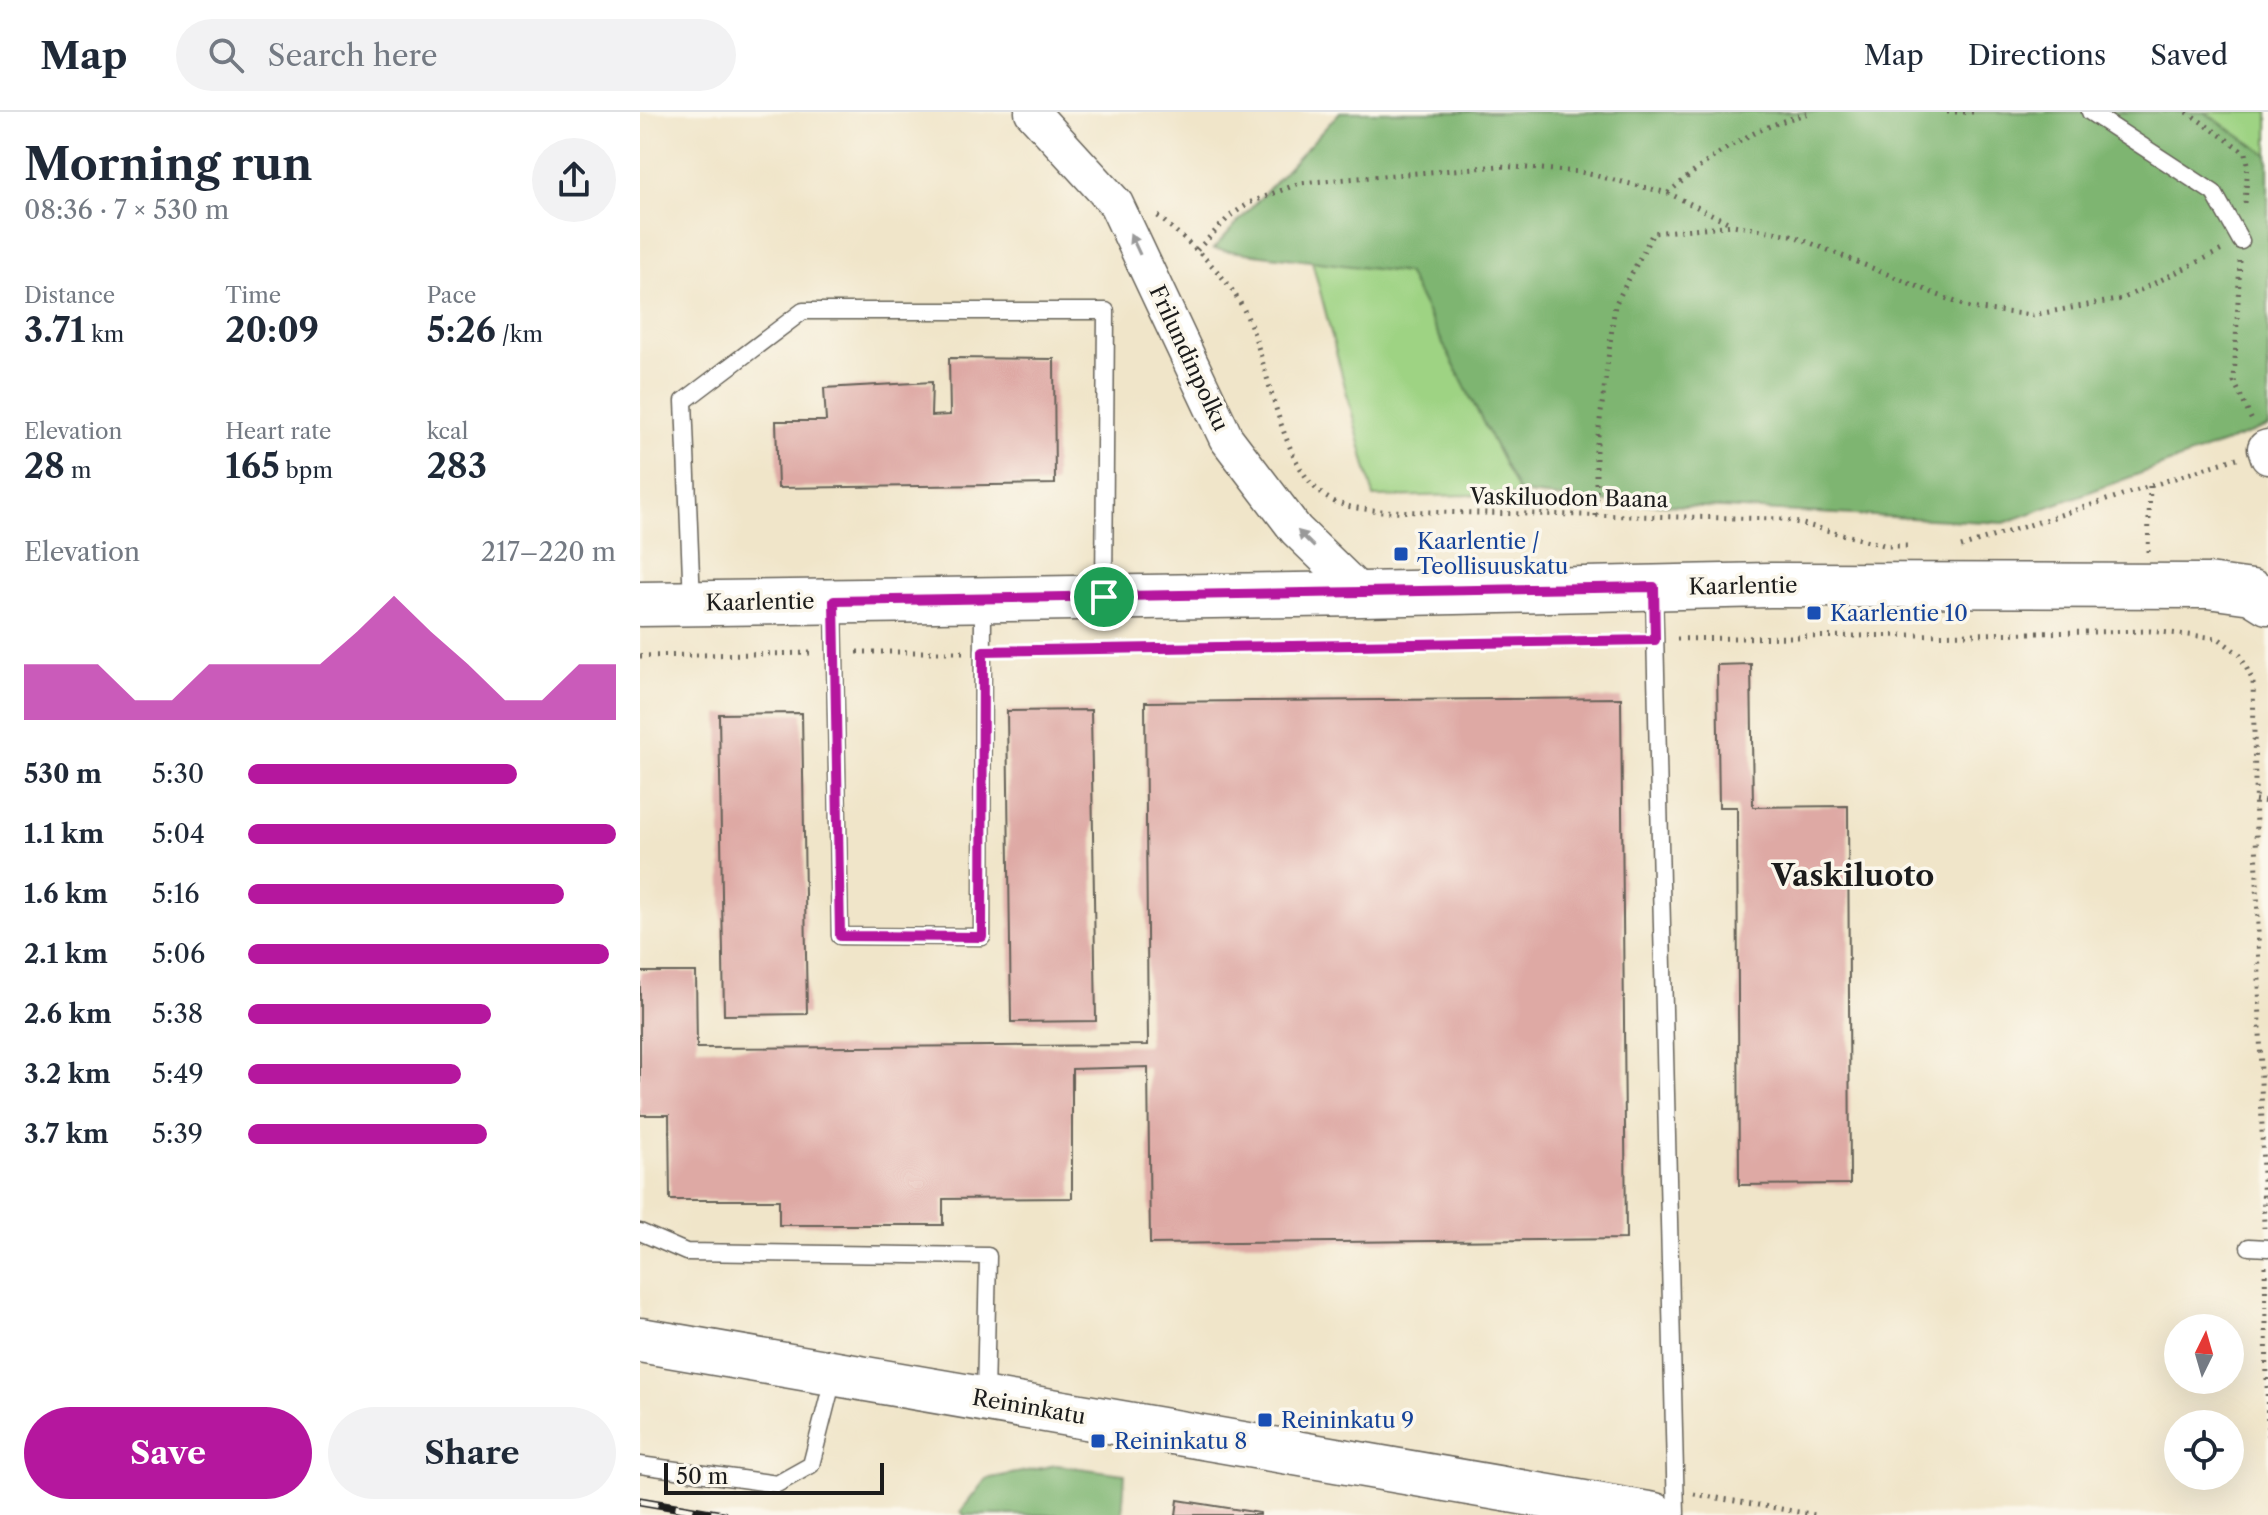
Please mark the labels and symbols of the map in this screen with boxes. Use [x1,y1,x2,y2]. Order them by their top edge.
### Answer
one-way arrow [1128,232,1142,255]
street label: Frilundinpolku [1143,281,1235,435]
street label: Vaskiluodon Baana [1469,483,1669,513]
place label: Kaarlentie / Teollisuuskatu [1417,528,1568,580]
one-way arrow [1297,530,1316,549]
marker: Kaarlentie / Teollisuuskatu [1392,545,1410,563]
pin [1070,563,1138,631]
street label: Kaarlentie [1688,572,1798,600]
street label: Kaarlentie [705,588,815,616]
place label: Kaarlentie 10 [1830,600,1968,627]
marker: Kaarlentie 10 [1805,604,1823,622]
district label: Vaskiluoto [1771,857,1934,894]
north arrow [2164,1314,2244,1394]
street label: Reininkatu [970,1384,1088,1430]
place label: Reininkatu 9 [1281,1407,1414,1434]
marker: Reininkatu 9 [1256,1411,1274,1429]
place label: Reininkatu 8 [1114,1428,1247,1455]
marker: Reininkatu 8 [1089,1432,1107,1450]
scale bar [664,1459,884,1495]

